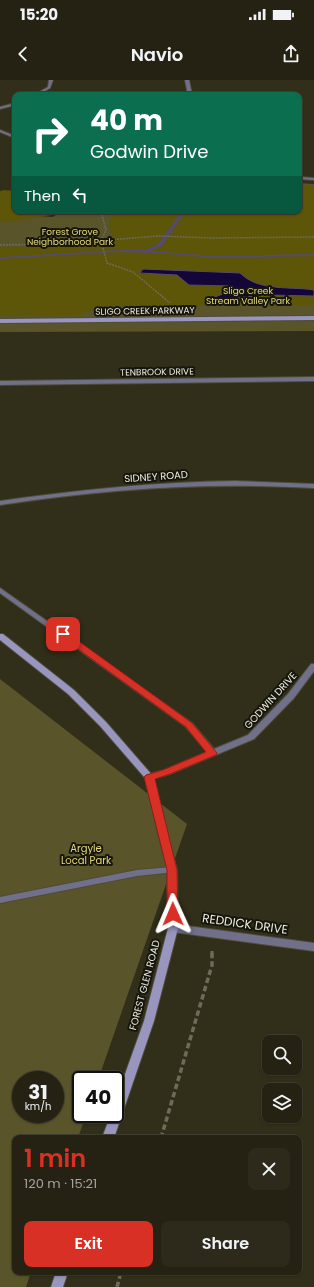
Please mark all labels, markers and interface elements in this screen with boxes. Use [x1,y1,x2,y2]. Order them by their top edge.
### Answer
text: 15:20 [20,4,58,25]
text: Navio [131,42,183,67]
icon: back [12,43,34,65]
icon: share [280,43,302,65]
text: 40 m [90,101,163,140]
icon: right [24,108,76,160]
text: Godwin Drive [90,139,208,164]
icon: left [69,184,91,206]
text: Then [24,185,61,206]
park label: Forest Grove Neighborhood Park [27,226,113,248]
park label: Sligo Creek Stream Valley Park [206,285,290,307]
street label: SLIGO CREEK PARKWAY [95,304,196,318]
street label: TENBROOK DRIVE [120,365,194,379]
street label: SIDNEY ROAD [124,467,188,486]
pin [46,617,80,651]
icon: arrive [52,623,74,645]
street label: GODWIN DRIVE [241,669,300,732]
park label: Argyle Local Park [61,841,112,868]
position arrow [152,893,194,935]
street label: REDDICK DRIVE [201,909,289,938]
street label: FOREST GLEN ROAD [125,938,164,1032]
map controls [262,1035,302,1123]
button: search [262,1035,302,1075]
speed limit sign: 40 [72,1071,124,1123]
text: 31 [28,1078,48,1106]
button: layers [262,1083,302,1123]
text: km/h [25,1099,51,1114]
text: 1 min [24,1142,86,1175]
button: close [248,1148,290,1190]
text: 120 m · 15:21 [24,1174,97,1193]
button: Exit [24,1221,153,1267]
button: Share [161,1221,290,1267]

